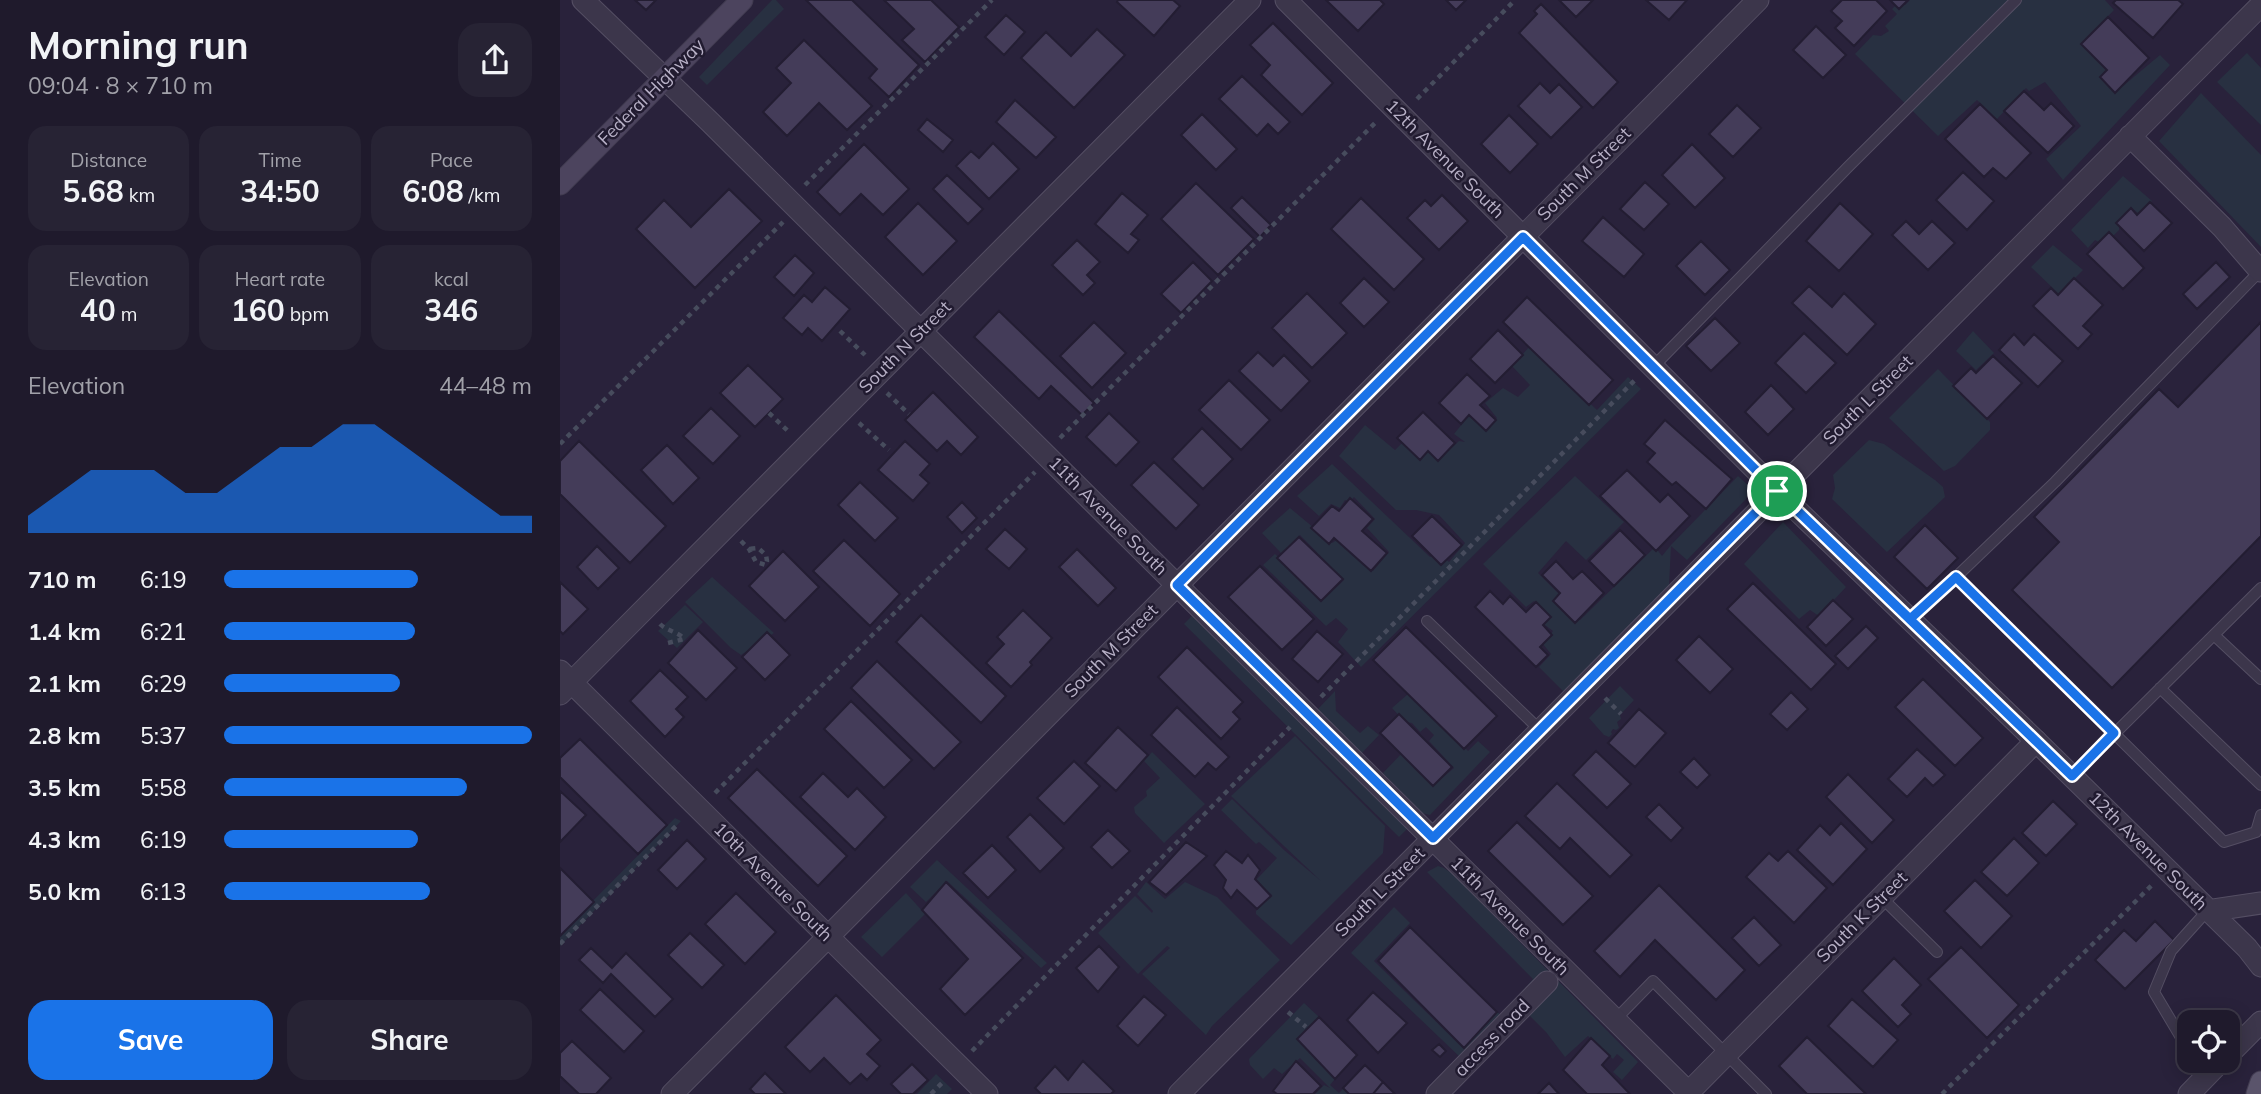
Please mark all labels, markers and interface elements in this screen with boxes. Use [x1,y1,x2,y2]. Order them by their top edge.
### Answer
text: Morning run [28,21,249,69]
button: share [458,23,532,97]
street label: Federal Highway [592,33,709,150]
text: 09:04 · 8 × 710 m [28,71,213,100]
street label: 12th Avenue South [1381,94,1510,223]
street label: South M Street [1532,122,1635,225]
text: Distance [70,148,147,172]
text: Time [258,148,302,172]
text: Pace [430,148,473,172]
text: 5.68 [62,172,124,210]
text: 34:50 [240,172,320,210]
text: 6:08 [402,172,464,210]
text: km [124,183,155,207]
text: /km [464,183,500,207]
text: Elevation [68,267,149,291]
text: Heart rate [235,267,325,291]
text: kcal [434,267,469,291]
text: 40 [80,291,116,329]
text: 160 [231,291,285,329]
text: 346 [424,291,478,329]
street label: South N Street [854,296,956,398]
text: m [116,302,137,326]
text: bpm [285,302,329,326]
street label: South L Street [1818,350,1917,449]
text: Elevation [28,371,125,400]
text: 44–48 m [439,371,532,400]
street label: 11th Avenue South [1044,451,1173,580]
pin [1747,461,1807,521]
icon: arrive [1758,472,1796,510]
text: 710 m [28,565,96,594]
text: 6:19 [140,565,187,594]
street label: South M Street [1059,599,1162,702]
text: 1.4 km [28,617,101,646]
text: 6:21 [140,617,187,646]
text: 2.1 km [28,669,101,698]
text: 6:29 [140,669,187,698]
text: 2.8 km [28,721,101,750]
text: 5:37 [140,721,187,750]
text: 3.5 km [28,773,101,802]
text: 5:58 [140,773,187,802]
street label: 12th Avenue South [2084,786,2213,915]
street label: 10th Avenue South [709,817,838,946]
text: 4.3 km [28,825,101,854]
text: 6:19 [140,825,187,854]
street label: South L Street [1330,842,1429,941]
street label: 11th Avenue South [1446,851,1575,980]
street label: South K Street [1811,866,1912,967]
text: 5.0 km [28,877,101,906]
text: 6:13 [140,877,187,906]
street label: access road [1449,994,1534,1081]
button: Save [28,1000,273,1080]
button: Share [287,1000,532,1080]
map controls [2177,1010,2240,1073]
button: locate [2177,1010,2240,1073]

